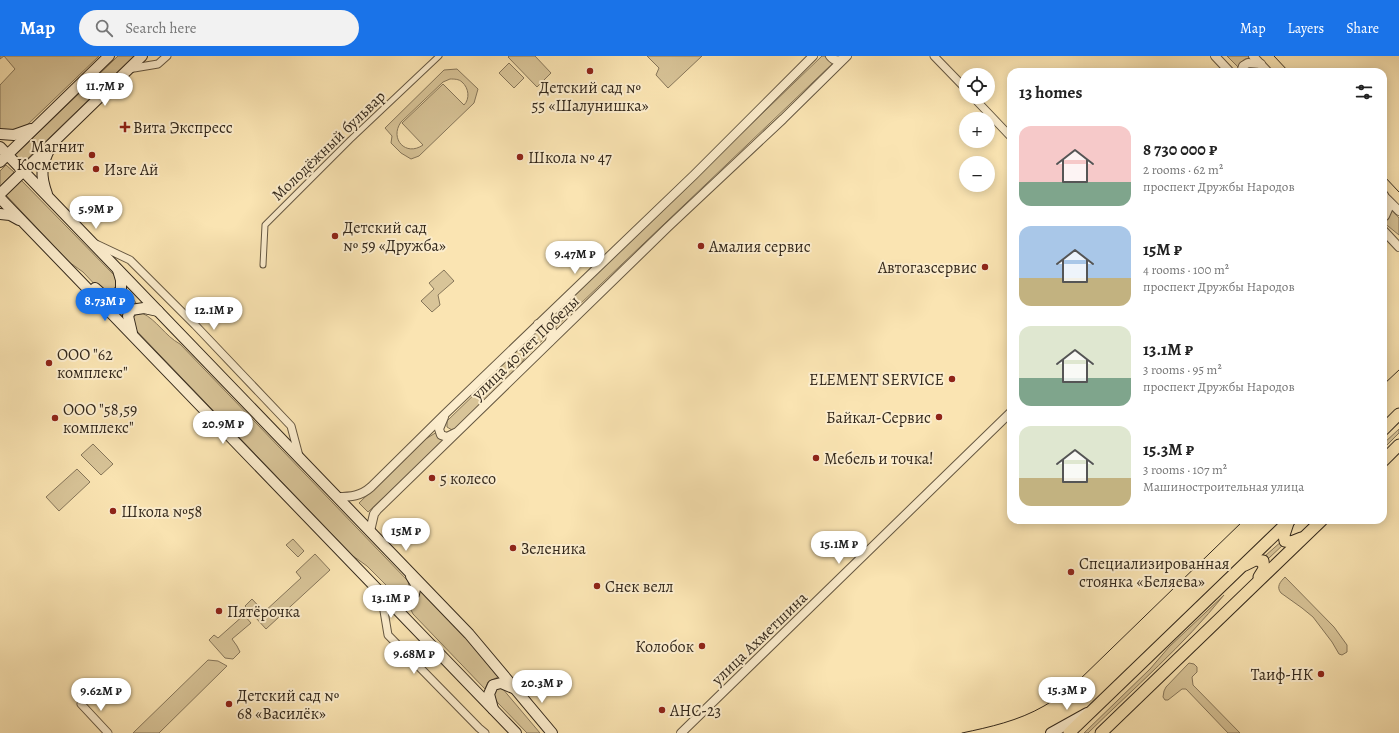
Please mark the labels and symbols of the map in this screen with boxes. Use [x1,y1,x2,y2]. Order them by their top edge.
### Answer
marker: Детский сад № 55 «Шалунишка» [585,66,595,76]
pin: 11.7M ₽ [68,73,142,107]
place label: Детский сад № 55 «Шалунишка» [531,77,649,117]
street label: Молодёжный бульвар [267,86,390,206]
place label: Вита Экспресс [133,117,233,139]
marker: Вита Экспресс [120,122,130,132]
place label: Магнит Косметик [16,136,84,176]
place label: Школа № 47 [528,147,612,169]
marker: Магнит Косметик [87,150,97,160]
marker: Школа № 47 [515,152,525,162]
place label: Изге Ай [104,159,158,181]
marker: Изге Ай [91,164,101,174]
pin: 5.9M ₽ [63,196,129,230]
place label: Детский сад № 59 «Дружба» [343,217,446,257]
marker: Детский сад № 59 «Дружба» [330,231,340,241]
place label: Амалия сервис [708,236,811,258]
pin: 9.47M ₽ [538,241,612,275]
marker: Амалия сервис [696,241,706,251]
place label: Автогазсервис [877,257,977,279]
marker: Автогазсервис [980,262,990,272]
pin: 8.73M ₽ [68,288,142,322]
street label: улица 40 лет Победы [466,291,584,406]
pin: 12.1M ₽ [177,297,251,331]
place label: ООО "62 комплекс" [57,344,128,384]
marker: ООО "62 комплекс" [44,358,54,368]
place label: ELEMENT SERVICE [809,369,944,391]
marker: ELEMENT SERVICE [947,374,957,384]
place label: ООО "58,59 комплекс" [63,399,137,439]
place label: Байкал-Сервис [826,407,931,429]
pin: 20.9M ₽ [186,411,260,445]
marker: Байкал-Сервис [934,412,944,422]
marker: ООО "58,59 комплекс" [50,413,60,423]
place label: Мебель и точка! [824,448,934,470]
marker: Мебель и точка! [811,453,821,463]
place label: 5 колесо [440,468,496,490]
marker: 5 колесо [427,473,437,483]
place label: Школа №58 [121,501,202,523]
marker: Школа №58 [108,506,118,516]
pin: 15M ₽ [378,518,434,552]
pin: 15.1M ₽ [802,531,876,565]
place label: Зеленика [521,538,587,560]
marker: Зеленика [508,543,518,553]
place label: Специализированная стоянка «Беляева» [1079,553,1230,593]
marker: Специализированная стоянка «Беляева» [1066,567,1076,577]
place label: Снек велл [605,576,674,598]
marker: Снек велл [592,581,602,591]
pin: 13.1M ₽ [354,585,428,619]
street label: улица Ахметшина [706,587,813,691]
place label: Пятёрочка [227,601,301,623]
marker: Пятёрочка [214,606,224,616]
place label: Колобок [635,636,694,658]
pin: 9.68M ₽ [377,641,451,675]
marker: Колобок [697,641,707,651]
place label: Таиф-НК [1251,664,1314,686]
marker: Таиф-НК [1316,669,1326,679]
pin: 20.3M ₽ [505,670,579,704]
pin: 15.3M ₽ [1030,677,1104,711]
pin: 9.62M ₽ [64,678,138,712]
place label: Детский сад № 68 «Василёк» [237,685,339,725]
marker: Детский сад № 68 «Василёк» [224,699,234,709]
place label: АНС-23 [669,700,721,722]
marker: АНС-23 [657,705,667,715]

